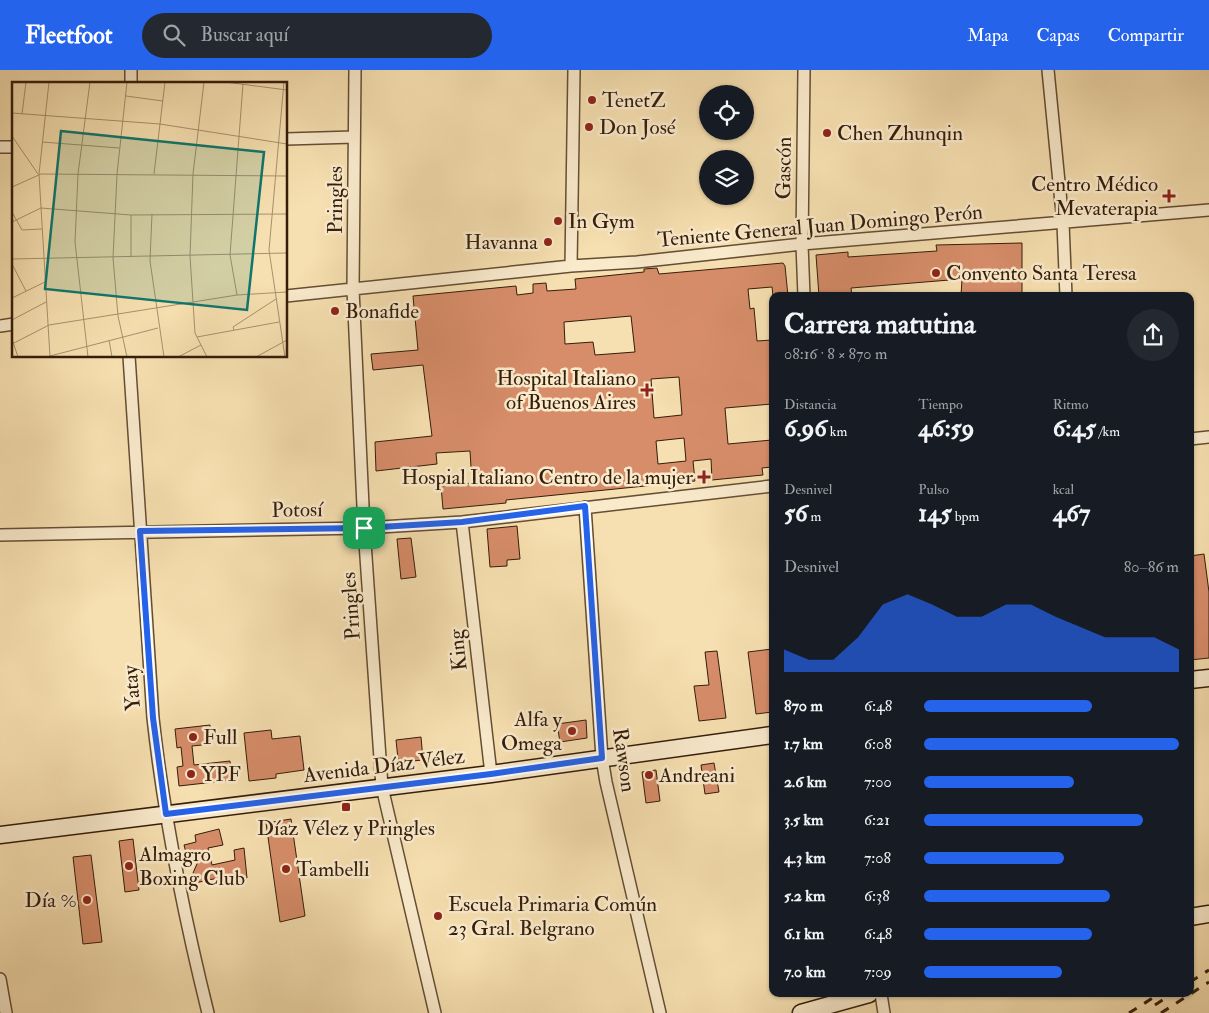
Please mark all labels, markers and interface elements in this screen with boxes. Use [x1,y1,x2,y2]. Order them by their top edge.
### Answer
search box [142,13,492,58]
text: Fleetfoot [25,20,112,51]
icon: search [160,21,188,49]
text: Buscar aquí [200,23,288,47]
text: Mapa [967,24,1009,47]
text: Capas [1037,24,1080,47]
text: Compartir [1108,24,1184,47]
inset map [12,82,288,358]
map controls [699,85,754,205]
button: locate [699,85,754,140]
place label: TenetZ [602,87,666,114]
marker: TenetZ [586,94,598,106]
place label: Don José [599,114,676,141]
place label: Chen Zhunqin [837,120,963,147]
marker: Don José [583,121,595,133]
marker: Chen Zhunqin [821,127,833,139]
street label: Gascón [770,136,798,200]
button: layers [699,150,754,205]
street label: Pringles [322,166,349,234]
place label: Centro Médico Mevaterapia [1031,171,1158,222]
marker: Centro Médico Mevaterapia [1162,189,1176,203]
street label: Teniente General Juan Domingo Perón [656,198,984,254]
place label: In Gym [568,208,635,235]
marker: In Gym [552,215,564,227]
place label: Havanna [465,229,538,256]
marker: Havanna [542,236,554,248]
place label: Convento Santa Teresa [946,260,1137,287]
marker: Convento Santa Teresa [930,267,942,279]
place label: Bonafide [345,298,419,325]
marker: Bonafide [329,305,341,317]
text: Carrera matutina [784,307,975,342]
button: share [1127,309,1179,361]
text: 08:16 · 8 × 870 m [784,344,887,364]
place label: Hospital Italiano of Buenos Aires [496,365,636,416]
marker: Hospital Italiano of Buenos Aires [640,383,654,397]
text: Distancia [784,396,837,413]
text: Tiempo [918,396,963,413]
text: Ritmo [1053,396,1088,413]
text: 6.96 [784,413,827,444]
text: 46:59 [918,413,974,444]
text: 6:45 [1053,413,1096,444]
text: km [827,423,847,440]
text: /km [1096,423,1120,440]
place label: Hospial Italiano Centro de la mujer [401,464,693,491]
marker: Hospial Italiano Centro de la mujer [697,470,711,484]
text: Desnivel [784,481,832,498]
text: Pulso [918,481,949,498]
text: kcal [1053,481,1074,498]
street label: Potosí [271,496,324,524]
text: 56 [784,498,808,529]
text: 145 [918,498,952,529]
text: 467 [1053,498,1090,529]
pin [343,507,385,549]
text: m [808,508,821,525]
text: bpm [952,508,979,525]
icon: arrive [350,514,378,542]
text: Desnivel [784,557,839,577]
text: 80–86 m [1124,557,1179,577]
street label: Pringles [335,571,367,641]
street label: King [442,627,474,672]
street label: Yatay [117,664,147,712]
text: 870 m [784,696,823,716]
text: 6:48 [864,696,892,716]
place label: Alfa y Omega [501,706,563,757]
place label: Full [203,724,238,751]
marker: Alfa y Omega [566,725,578,737]
street label: Rawson [606,726,642,794]
marker: Full [187,731,199,743]
text: 1.7 km [784,734,823,754]
text: 6:08 [864,734,892,754]
street label: Avenida Díaz Vélez [301,743,466,789]
place label: YPF [201,761,241,788]
place label: Andreani [658,762,735,789]
marker: YPF [185,768,197,780]
marker: Andreani [643,769,655,781]
text: 2.6 km [784,772,827,792]
text: 7:00 [864,772,892,792]
marker: Díaz Vélez y Pringles [340,801,352,813]
text: 3.5 km [784,810,823,830]
text: 6:21 [864,810,890,830]
place label: Díaz Vélez y Pringles [257,815,435,842]
place label: Almagro Boxing Club [138,841,245,892]
text: 4.3 km [784,848,826,868]
text: 7:08 [864,848,891,868]
place label: Tambelli [296,856,370,883]
marker: Almagro Boxing Club [123,860,135,872]
marker: Tambelli [280,863,292,875]
text: 5.2 km [784,886,825,906]
text: 6:38 [864,886,890,906]
place label: Día % [25,887,77,914]
place label: Escuela Primaria Común 23 Gral. Belgrano [448,891,657,942]
marker: Día % [81,894,93,906]
marker: Escuela Primaria Común 23 Gral. Belgrano [432,910,444,922]
text: 6.1 km [784,924,824,944]
text: 6:48 [864,924,892,944]
text: 7.0 km [784,962,826,982]
text: 7:09 [864,962,892,982]

